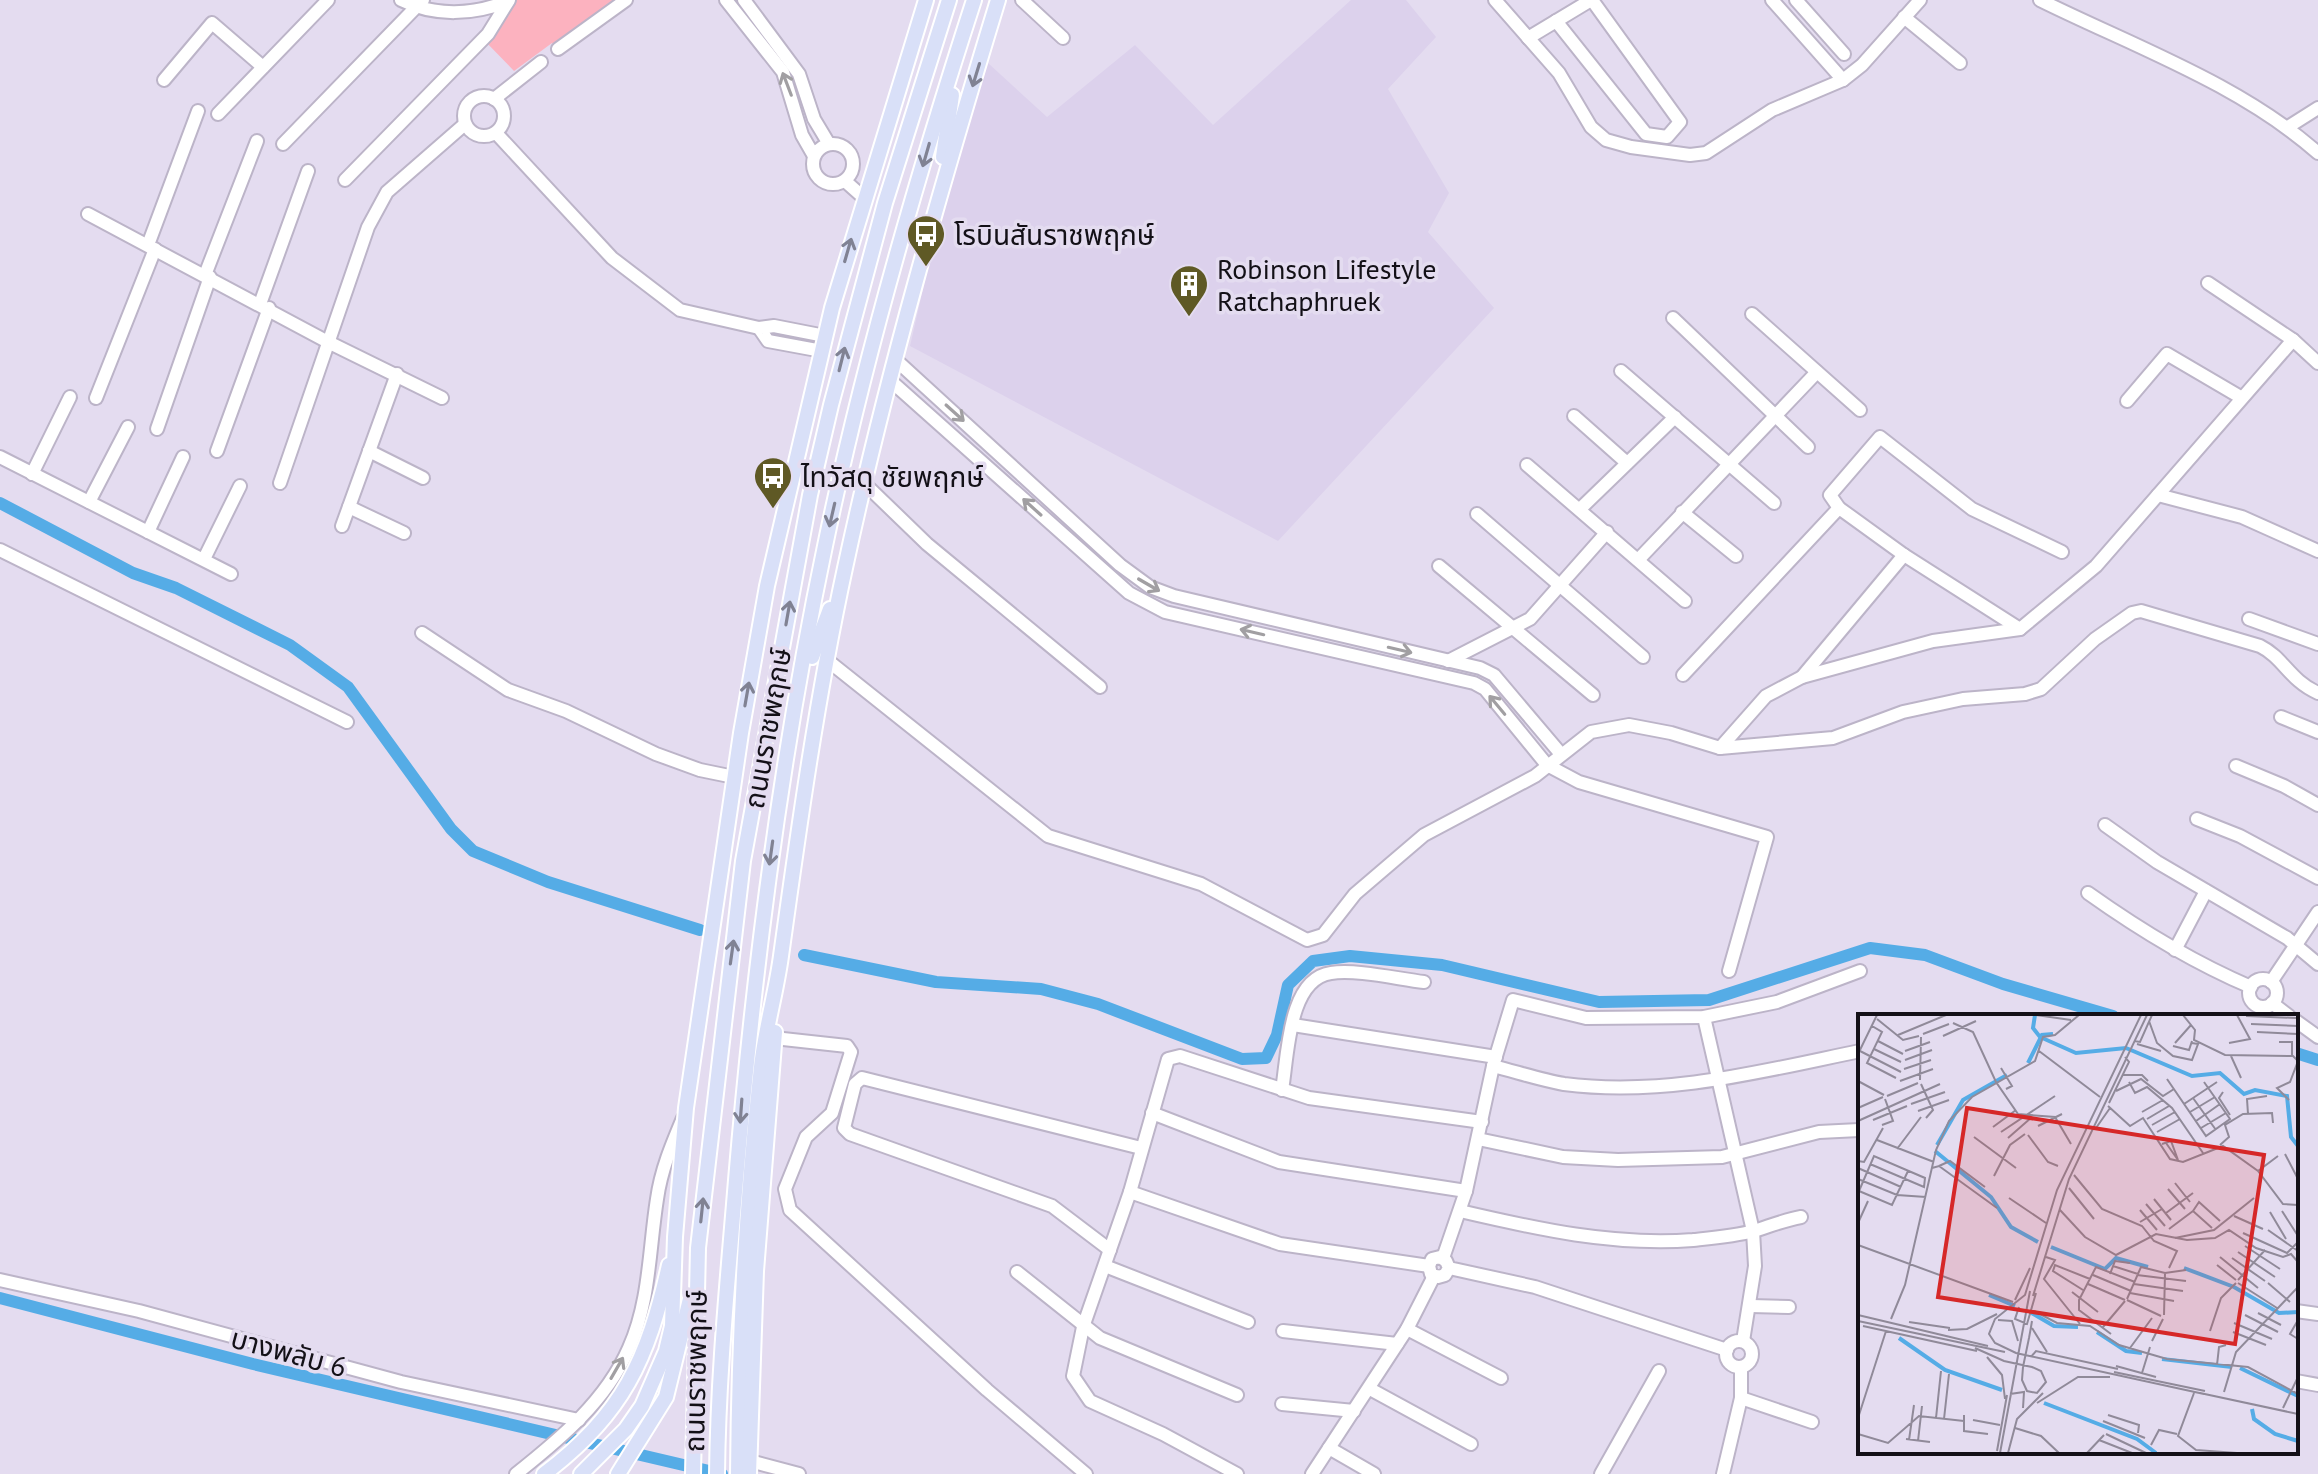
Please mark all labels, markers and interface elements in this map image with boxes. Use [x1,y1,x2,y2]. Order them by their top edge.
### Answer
one-way arrow [968,61,983,87]
one-way arrow [779,72,793,97]
one-way arrow [918,141,933,167]
bus stop icon: โรบินสันราชพฤกษ์ [905,213,947,268]
place label: โรบินสันราชพฤกษ์ [954,216,1155,253]
one-way arrow [842,237,857,263]
place label: Robinson Lifestyle Ratchaphruek [1217,250,1436,319]
building icon: Robinson Lifestyle Ratchaphruek [1168,263,1210,318]
one-way arrow [836,346,851,372]
one-way arrow [944,404,964,422]
bus stop icon: ไทวัสดุ ชัยพฤกษ์ [752,455,794,510]
place label: ไทวัสดุ ชัยพฤกษ์ [800,458,984,495]
one-way arrow [1022,497,1042,516]
one-way arrow [824,501,839,527]
one-way arrow [1137,577,1160,593]
one-way arrow [782,601,797,626]
one-way arrow [1240,624,1265,639]
one-way arrow [1387,643,1413,658]
street label: ถนนราชพฤกษ์ [735,645,799,811]
one-way arrow [740,682,755,707]
one-way arrow [1488,695,1506,716]
one-way arrow [763,840,778,865]
one-way arrow [725,940,740,965]
inset map [1858,1014,2298,1454]
one-way arrow [733,1097,748,1124]
one-way arrow [694,1197,709,1224]
street label: ถนนราชพฤกษ์ [675,1289,715,1453]
street label: บางพลับ 6 [227,1319,351,1385]
one-way arrow [610,1357,626,1380]

